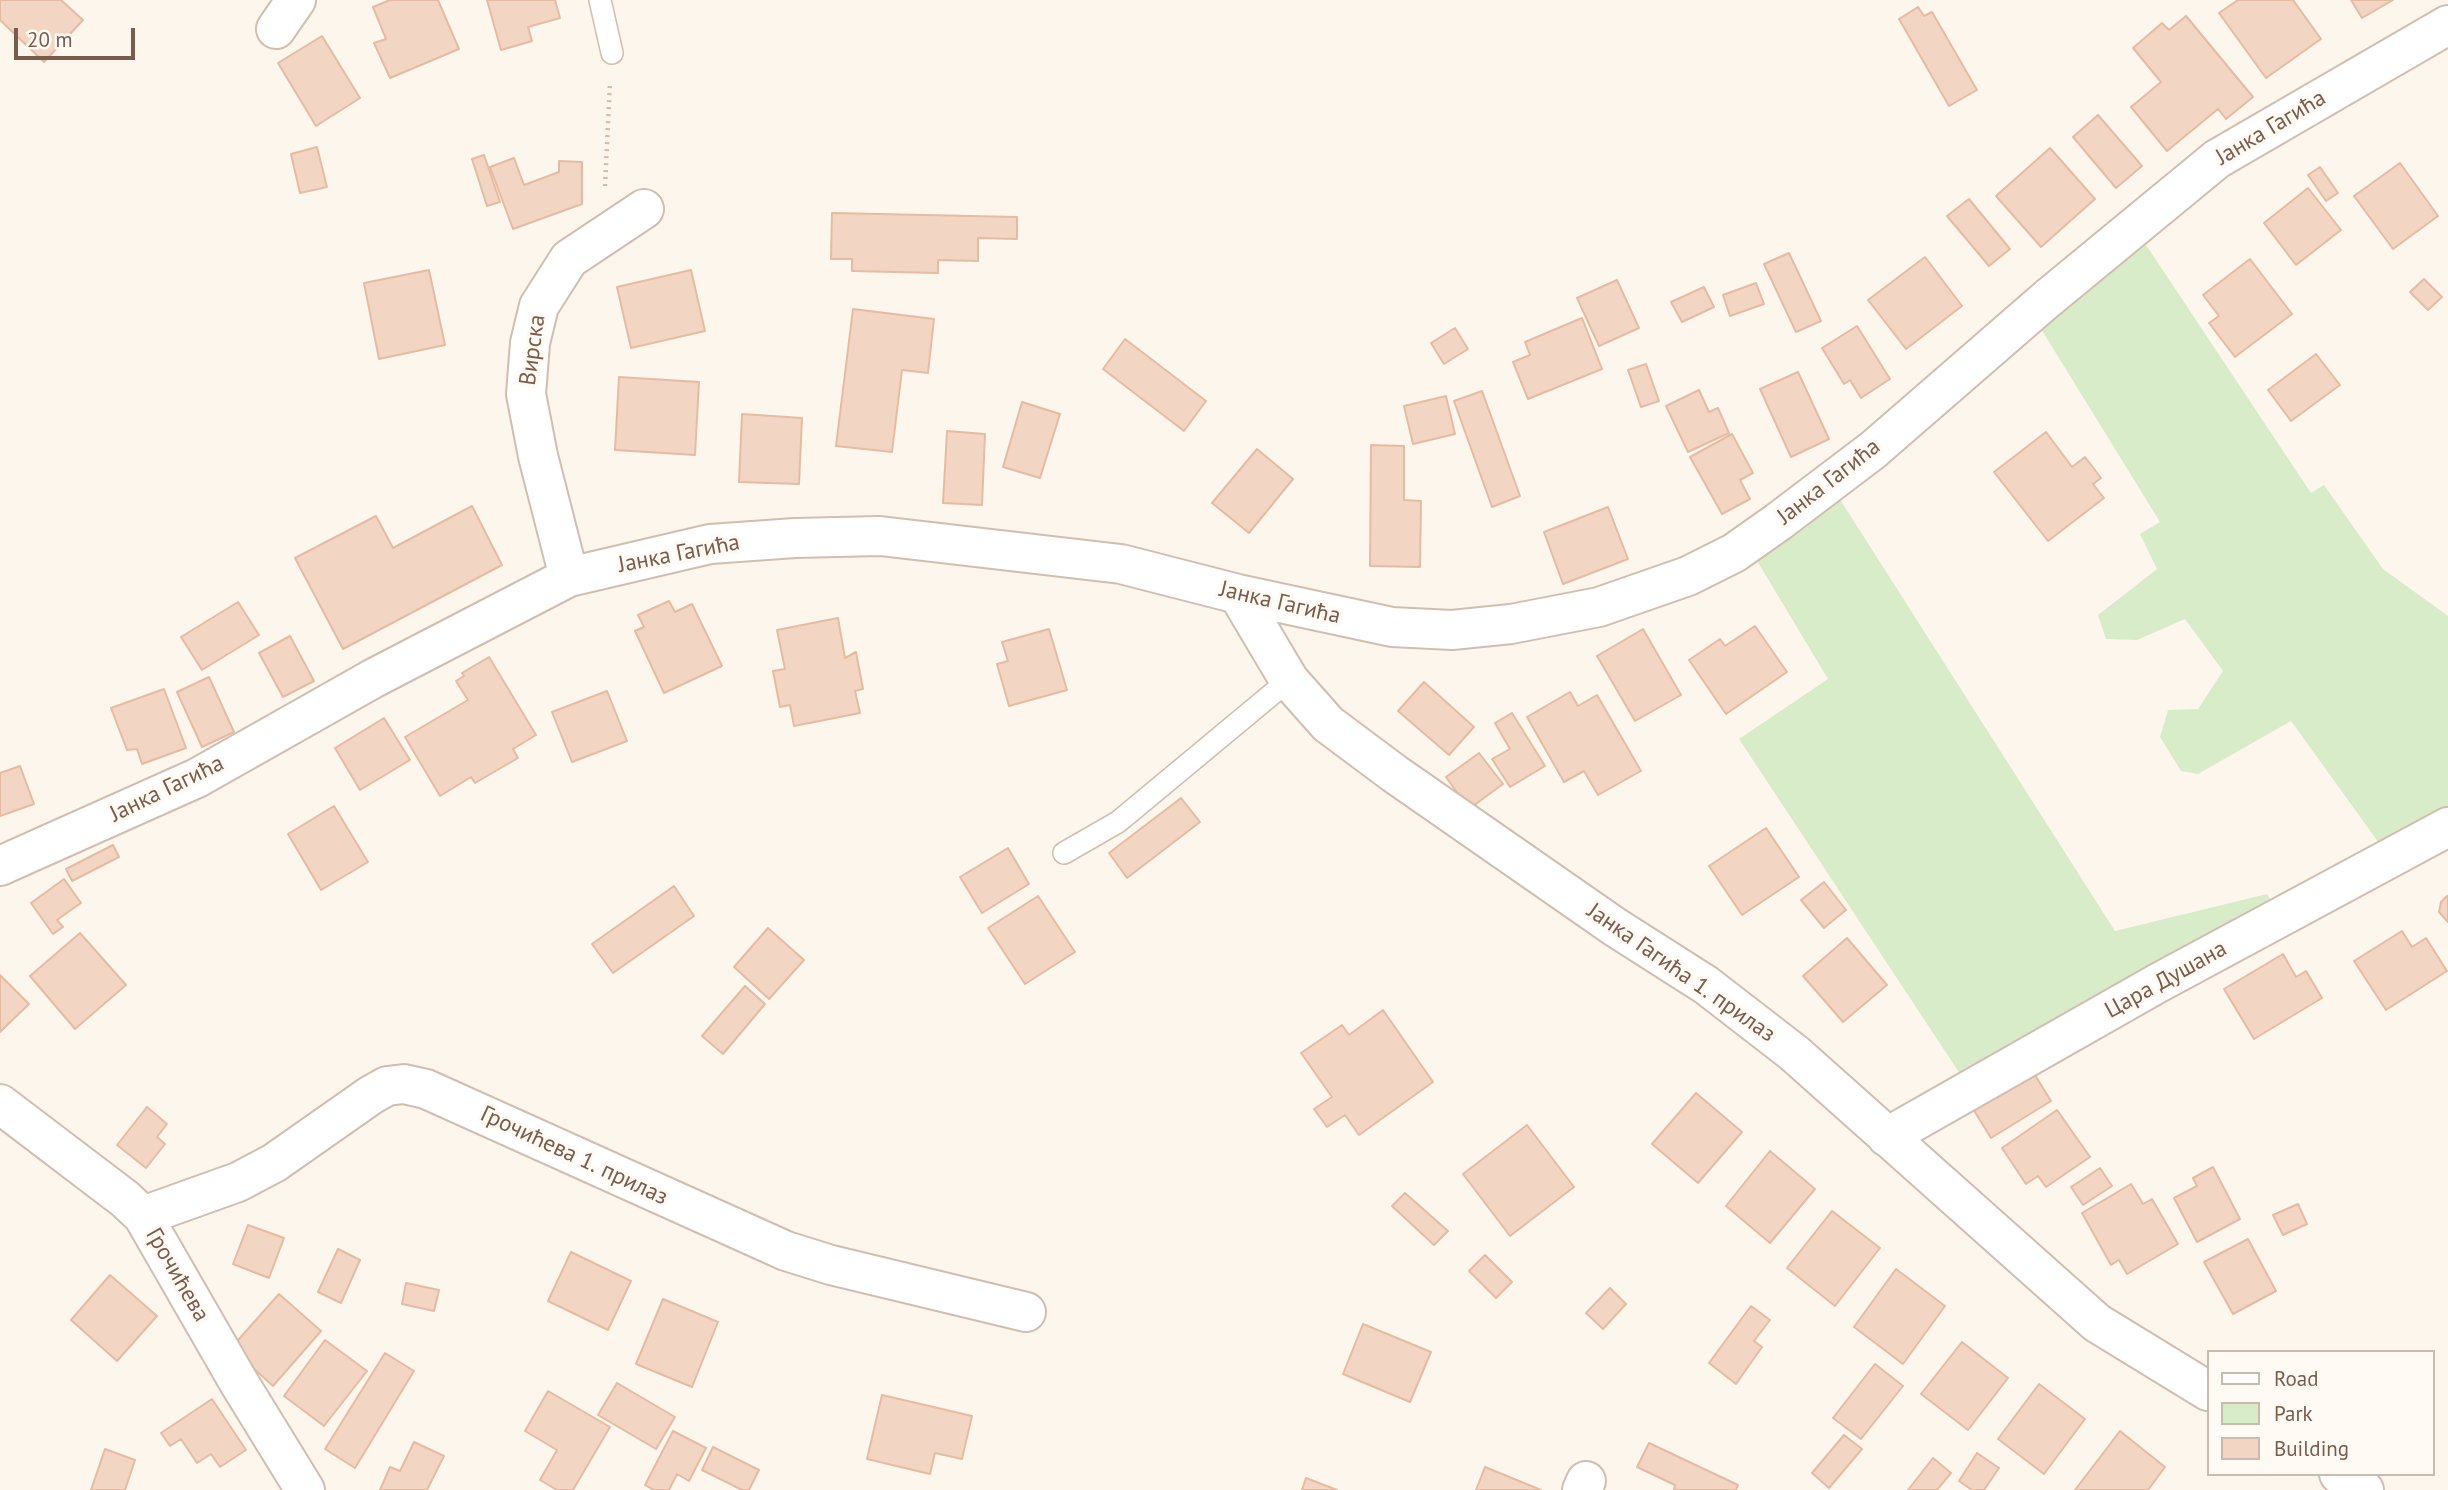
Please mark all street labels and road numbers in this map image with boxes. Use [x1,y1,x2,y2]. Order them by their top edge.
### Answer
street label: Јанка Гагића [2211,84,2331,172]
street label: Вирска [514,313,552,387]
street label: Јанка Гагића [1772,433,1886,531]
street label: Јанка Гагића [616,529,742,579]
street label: Јанка Гагића [1217,576,1343,630]
street label: Јанка Гагића [106,750,228,828]
street label: Јанка Гагића 1. прилаз [1582,898,1780,1048]
street label: Цара Душана [2100,935,2232,1025]
street label: Грочићева 1. прилаз [476,1100,672,1212]
street label: Грочићева [139,1223,215,1327]

